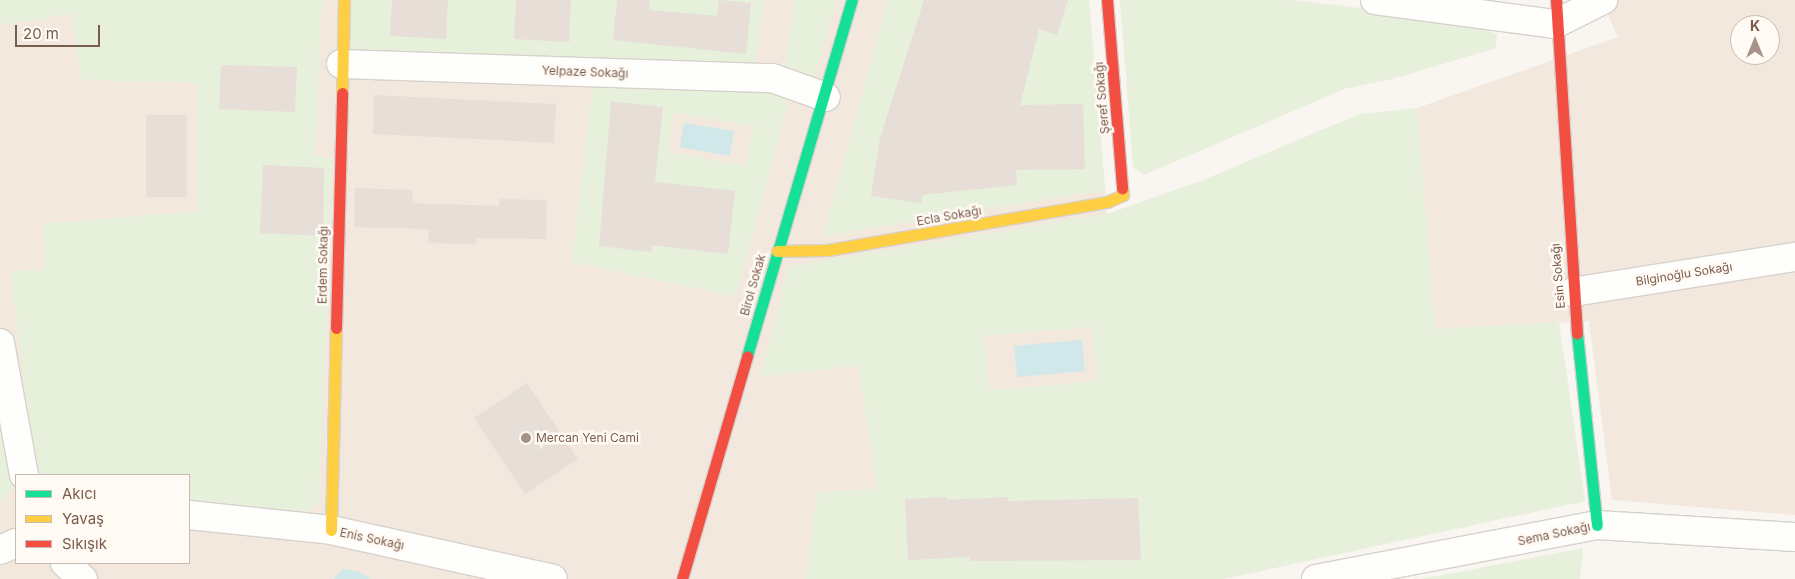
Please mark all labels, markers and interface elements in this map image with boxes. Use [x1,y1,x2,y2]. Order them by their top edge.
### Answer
scale bar [18,15,102,47]
north arrow [1730,15,1780,65]
text: K [1750,17,1760,34]
text: 20 m [23,24,59,43]
street label: Şeref Sokağı [1092,61,1112,135]
street label: Yelpaze Sokağı [541,63,629,81]
street label: Ecla Sokağı [915,203,983,229]
street label: Erdem Sokağı [315,226,331,304]
street label: Esin Sokağı [1548,243,1568,309]
street label: Birol Sokak [737,253,769,317]
street label: Bilginoğlu Sokağı [1635,259,1733,289]
place label: Mercan Yeni Cami [536,431,639,445]
marker: Mercan Yeni Cami [520,432,532,444]
legend [15,474,190,564]
text: Akıcı [62,484,96,503]
text: Yavaş [62,509,104,528]
street label: Sema Sokağı [1516,519,1592,549]
street label: Enis Sokağı [339,525,405,553]
text: Sıkışık [62,534,107,553]

